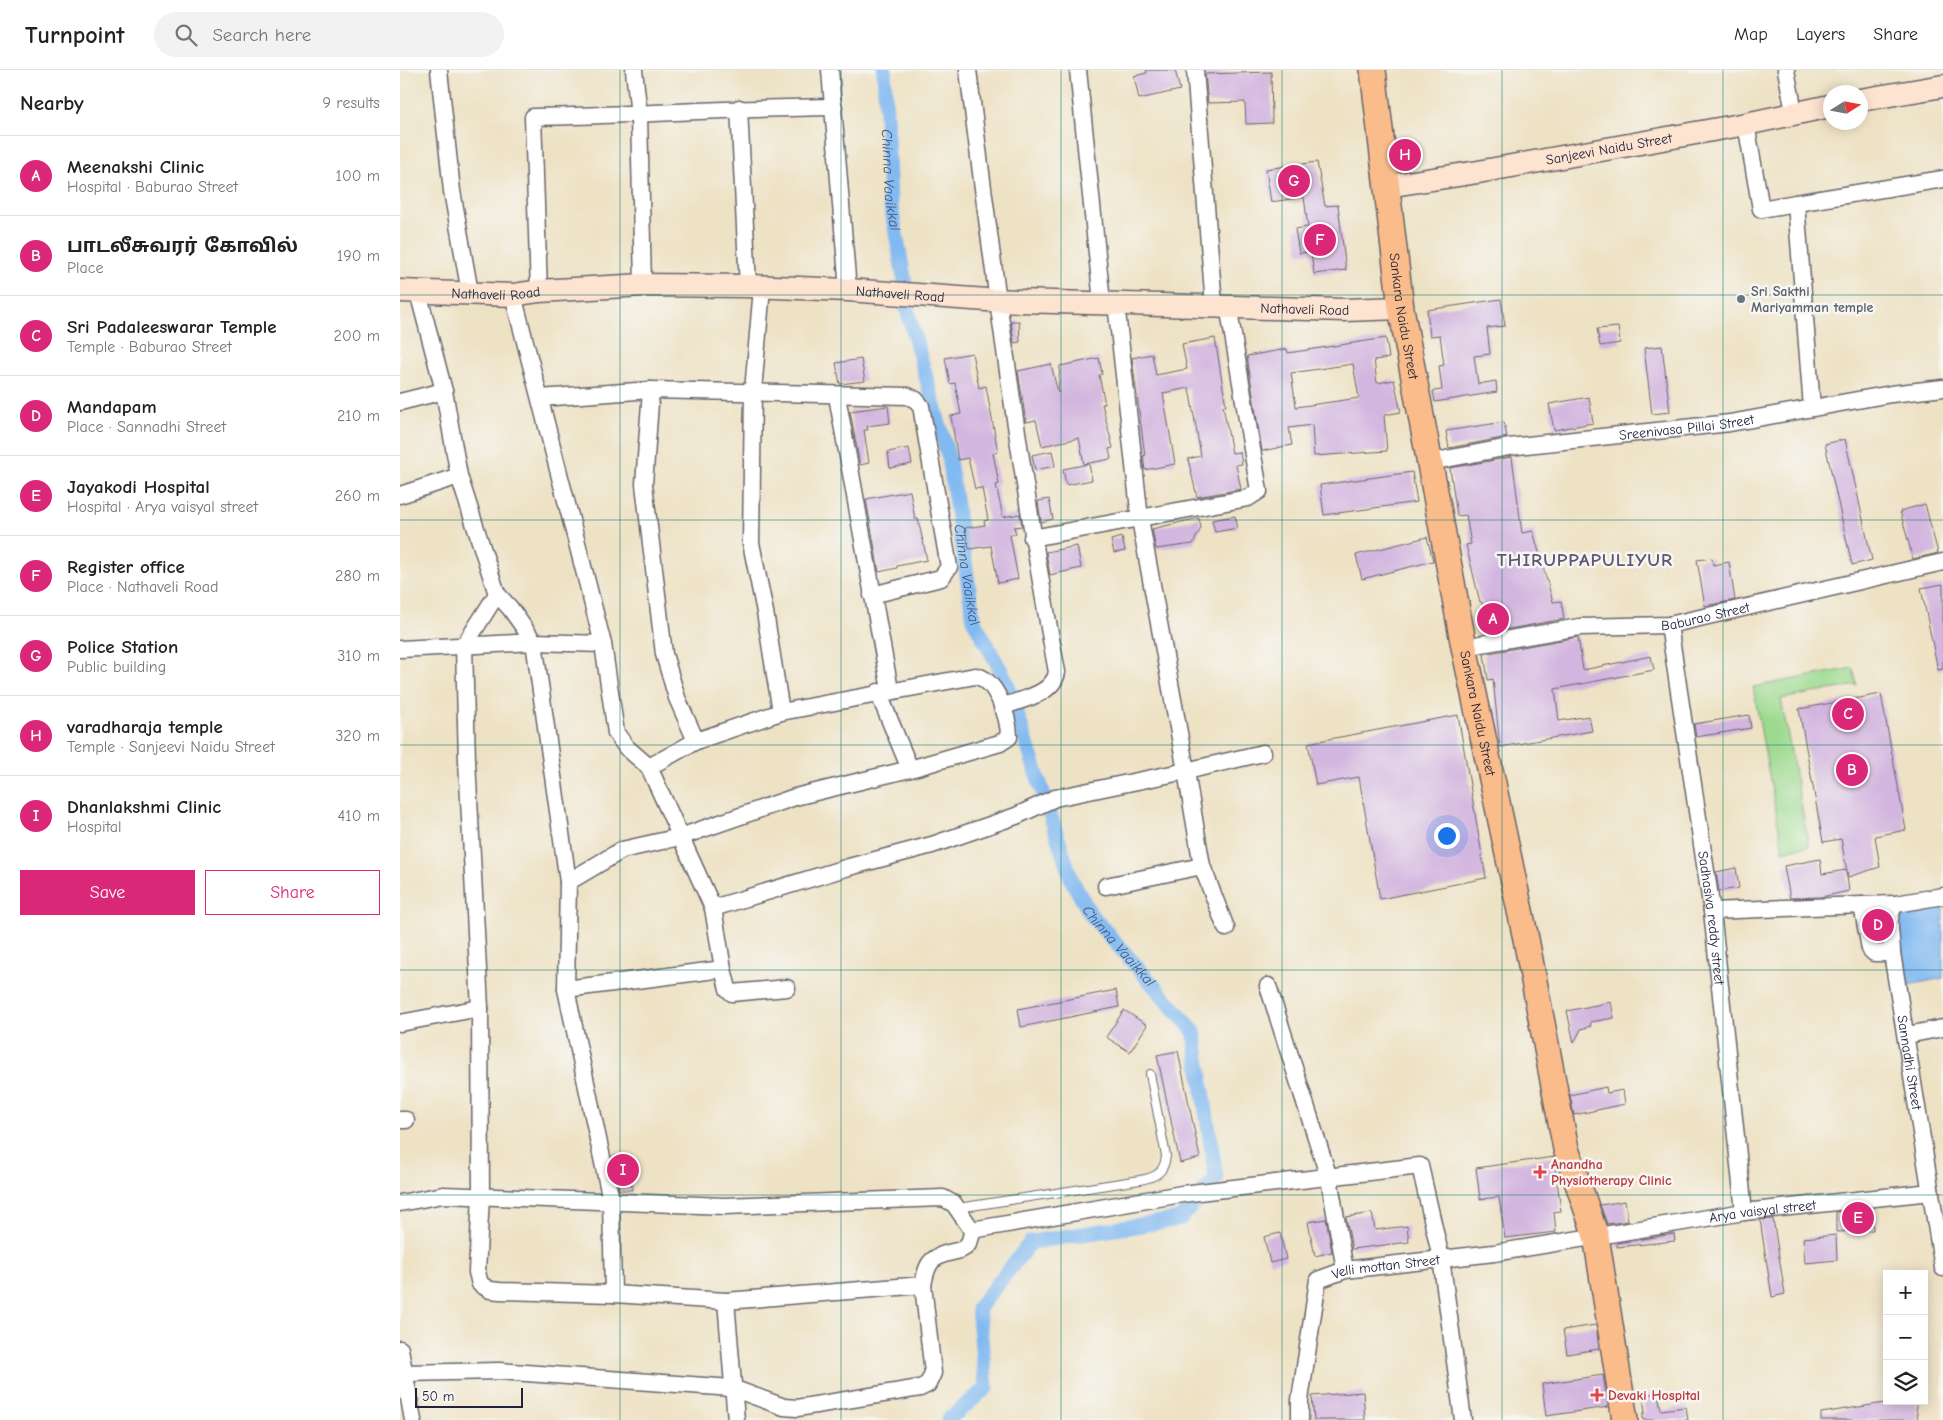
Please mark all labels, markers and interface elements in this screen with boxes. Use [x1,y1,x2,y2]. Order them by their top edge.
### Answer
search box [154,12,504,57]
text: Turnpoint [25,21,124,49]
icon: search [172,21,200,49]
text: Search here [212,24,311,46]
text: Map [1734,24,1768,45]
text: Layers [1796,24,1845,45]
text: Share [1873,24,1918,45]
north arrow [1823,85,1868,130]
text: Nearby [20,91,84,115]
text: 9 results [323,94,380,112]
water label: Chinna Vaaikkal [878,129,904,233]
street label: Sanjeevi Naidu Street [1545,129,1674,169]
pin: H [1389,136,1421,174]
text: Meenakshi Clinic [67,156,204,178]
pin: G [1278,162,1310,200]
text: A [32,167,40,185]
text: 100 m [336,167,380,185]
text: Hospital · Baburao Street [67,178,238,196]
pin: F [1304,221,1336,259]
text: பாடலீசுவரர் கோவில் [67,235,298,257]
text: B [31,247,41,265]
text: 190 m [337,247,380,265]
street label: Sankara Naidu Street [1386,252,1422,382]
text: Place [67,259,103,277]
street label: Nathaveli Road [451,283,541,304]
street label: Nathaveli Road [855,283,945,306]
place label: Sri Sakthi Mariyamman temple [1751,283,1874,316]
marker: Sri Sakthi Mariyamman temple [1735,293,1747,305]
street label: Nathaveli Road [1260,300,1350,319]
text: Sri Padaleeswarar Temple [67,316,277,338]
text: C [31,327,41,345]
text: 200 m [334,327,380,345]
text: Temple · Baburao Street [67,338,232,356]
text: Mandapam [67,396,157,418]
text: D [31,407,41,425]
text: 210 m [337,407,380,425]
street label: Sreenivasa Pillai Street [1618,411,1756,444]
text: Place · Sannadhi Street [67,418,226,436]
text: Jayakodi Hospital [67,476,210,498]
text: E [31,487,41,505]
text: 260 m [335,487,380,505]
text: Hospital · Arya vaisyal street [67,498,258,516]
water label: Chinna Vaaikkal [950,523,984,630]
district label: THIRUPPAPULIYUR [1497,549,1673,571]
text: Register office [67,556,185,578]
text: F [31,567,41,585]
text: 280 m [335,567,380,585]
text: Place · Nathaveli Road [67,578,219,596]
street label: Baburao Street [1661,599,1752,634]
pin: A [1477,600,1509,638]
text: Police Station [67,636,178,658]
text: G [30,647,42,665]
text: 310 m [337,647,380,665]
street label: Sankara Naidu Street [1456,649,1499,778]
text: Public building [67,658,166,676]
pin: C [1832,695,1864,733]
text: varadharaja temple [67,716,223,738]
text: H [30,727,42,745]
text: 320 m [335,727,380,745]
text: Temple · Sanjeevi Naidu Street [67,738,275,756]
pin: B [1836,751,1868,789]
text: Dhanlakshmi Clinic [67,796,221,818]
text: I [33,807,39,825]
text: 410 m [338,807,380,825]
text: Hospital [67,818,122,836]
your location [1434,823,1460,849]
street label: Sadhasiva reddy street [1694,850,1728,987]
button: Save [20,870,195,915]
button: Share [205,870,380,915]
water label: Chinna Vaaikkal [1079,902,1160,991]
pin: D [1862,906,1894,944]
street label: Sannadhi Street [1893,1014,1925,1112]
pin: I [607,1151,639,1189]
place label: Anandha Physiotherapy Clinic [1551,1156,1672,1189]
marker: Anandha Physiotherapy Clinic [1533,1165,1547,1179]
street label: Arya vaisyal street [1708,1196,1818,1227]
pin: E [1842,1199,1874,1237]
street label: Velli mottan Street [1329,1251,1442,1283]
map controls [1883,1270,1928,1405]
button: + [1883,1270,1928,1315]
button: − [1883,1315,1928,1360]
button: layers [1883,1360,1928,1405]
scale bar [415,1385,522,1408]
place label: Devaki Hospital [1608,1387,1700,1404]
text: 50 m [422,1388,454,1405]
marker: Devaki Hospital [1590,1388,1604,1402]

